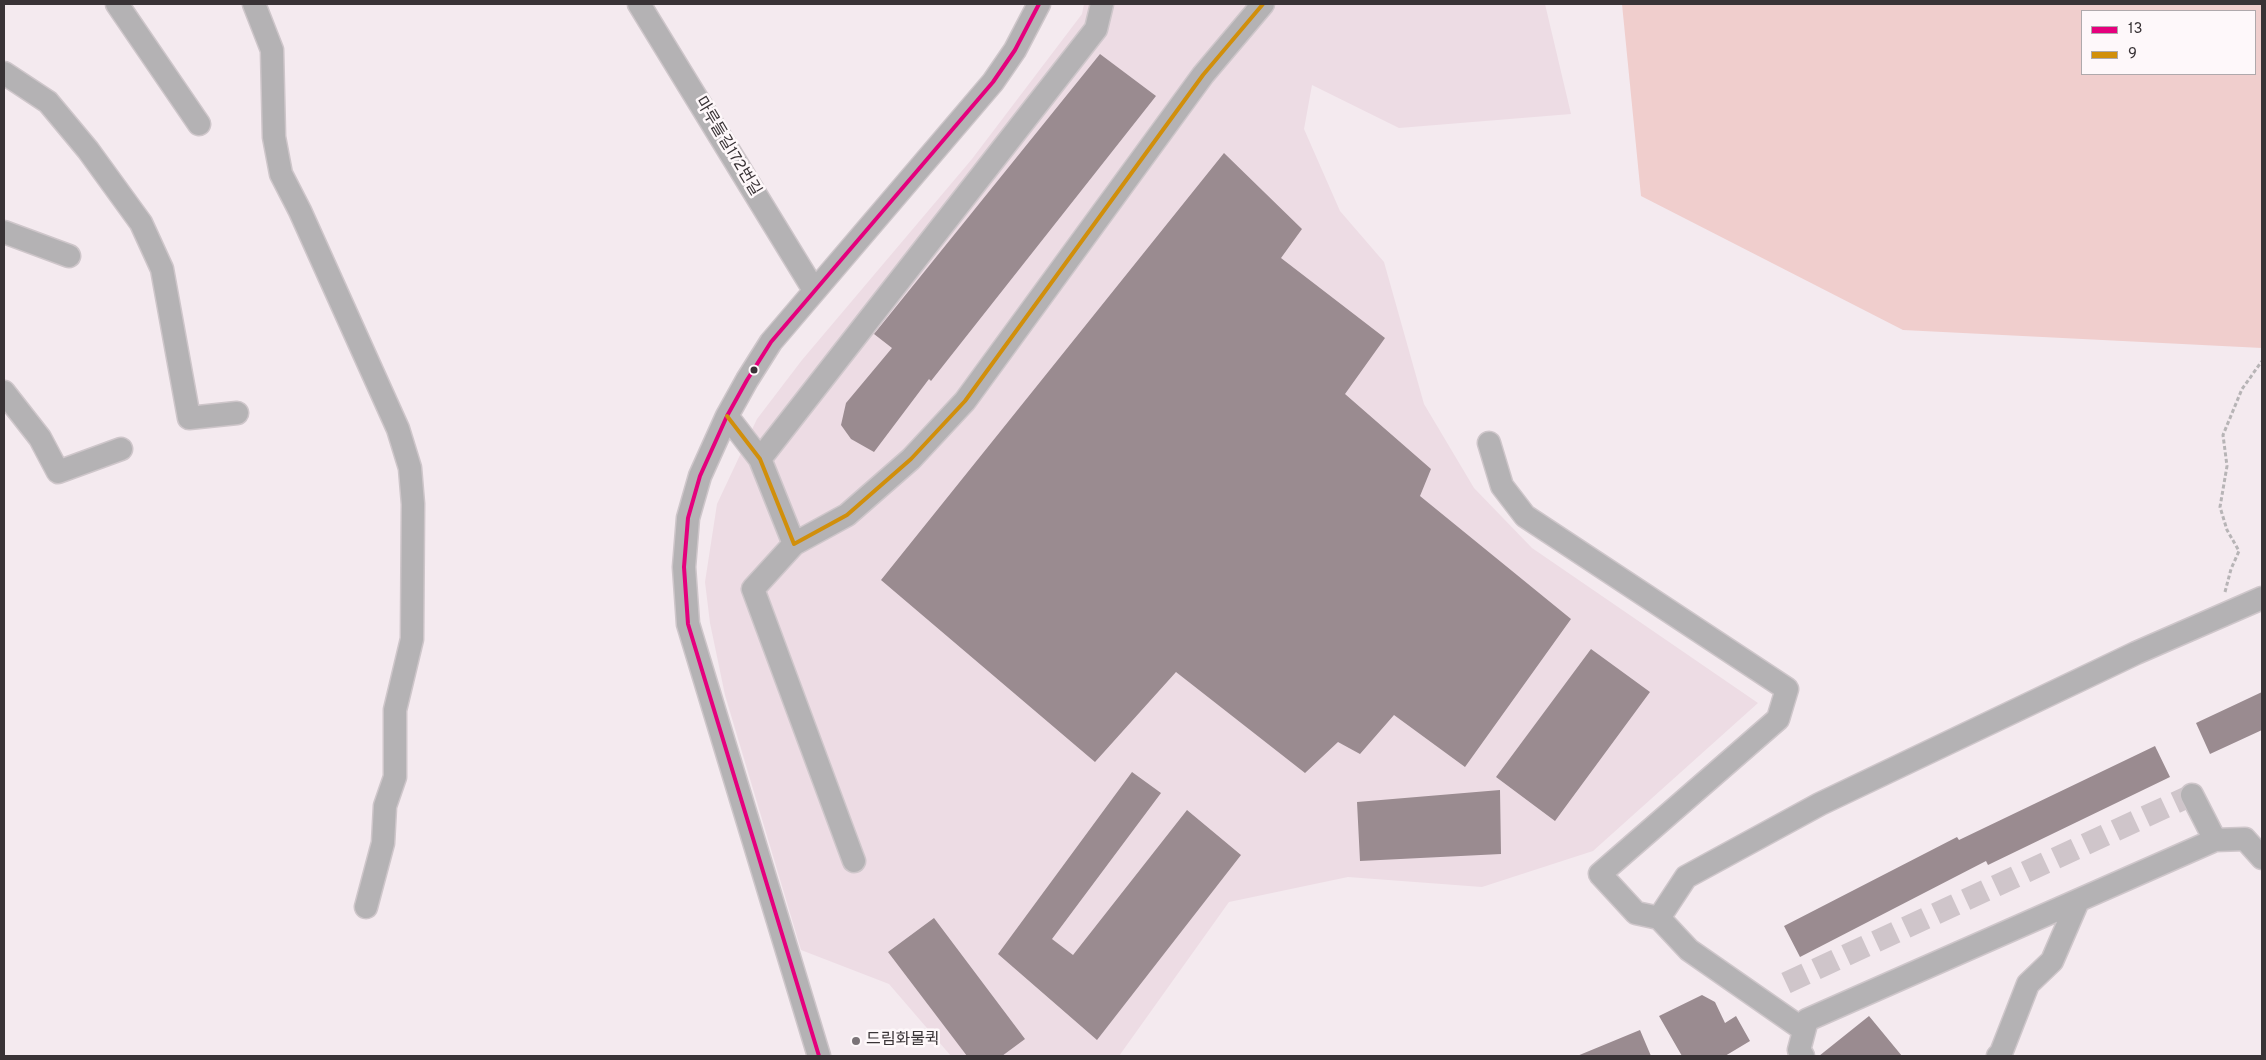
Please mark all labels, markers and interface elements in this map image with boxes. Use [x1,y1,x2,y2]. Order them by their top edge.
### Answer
legend [2081,10,2256,75]
text: 13 [2128,20,2143,39]
text: 9 [2128,45,2137,64]
street label: 마루들길172번길 [690,94,764,200]
unlabelled marker [749,365,759,375]
place label: 드림화물퀵 [866,1031,940,1051]
marker: 드림화물퀵 [850,1035,862,1047]

